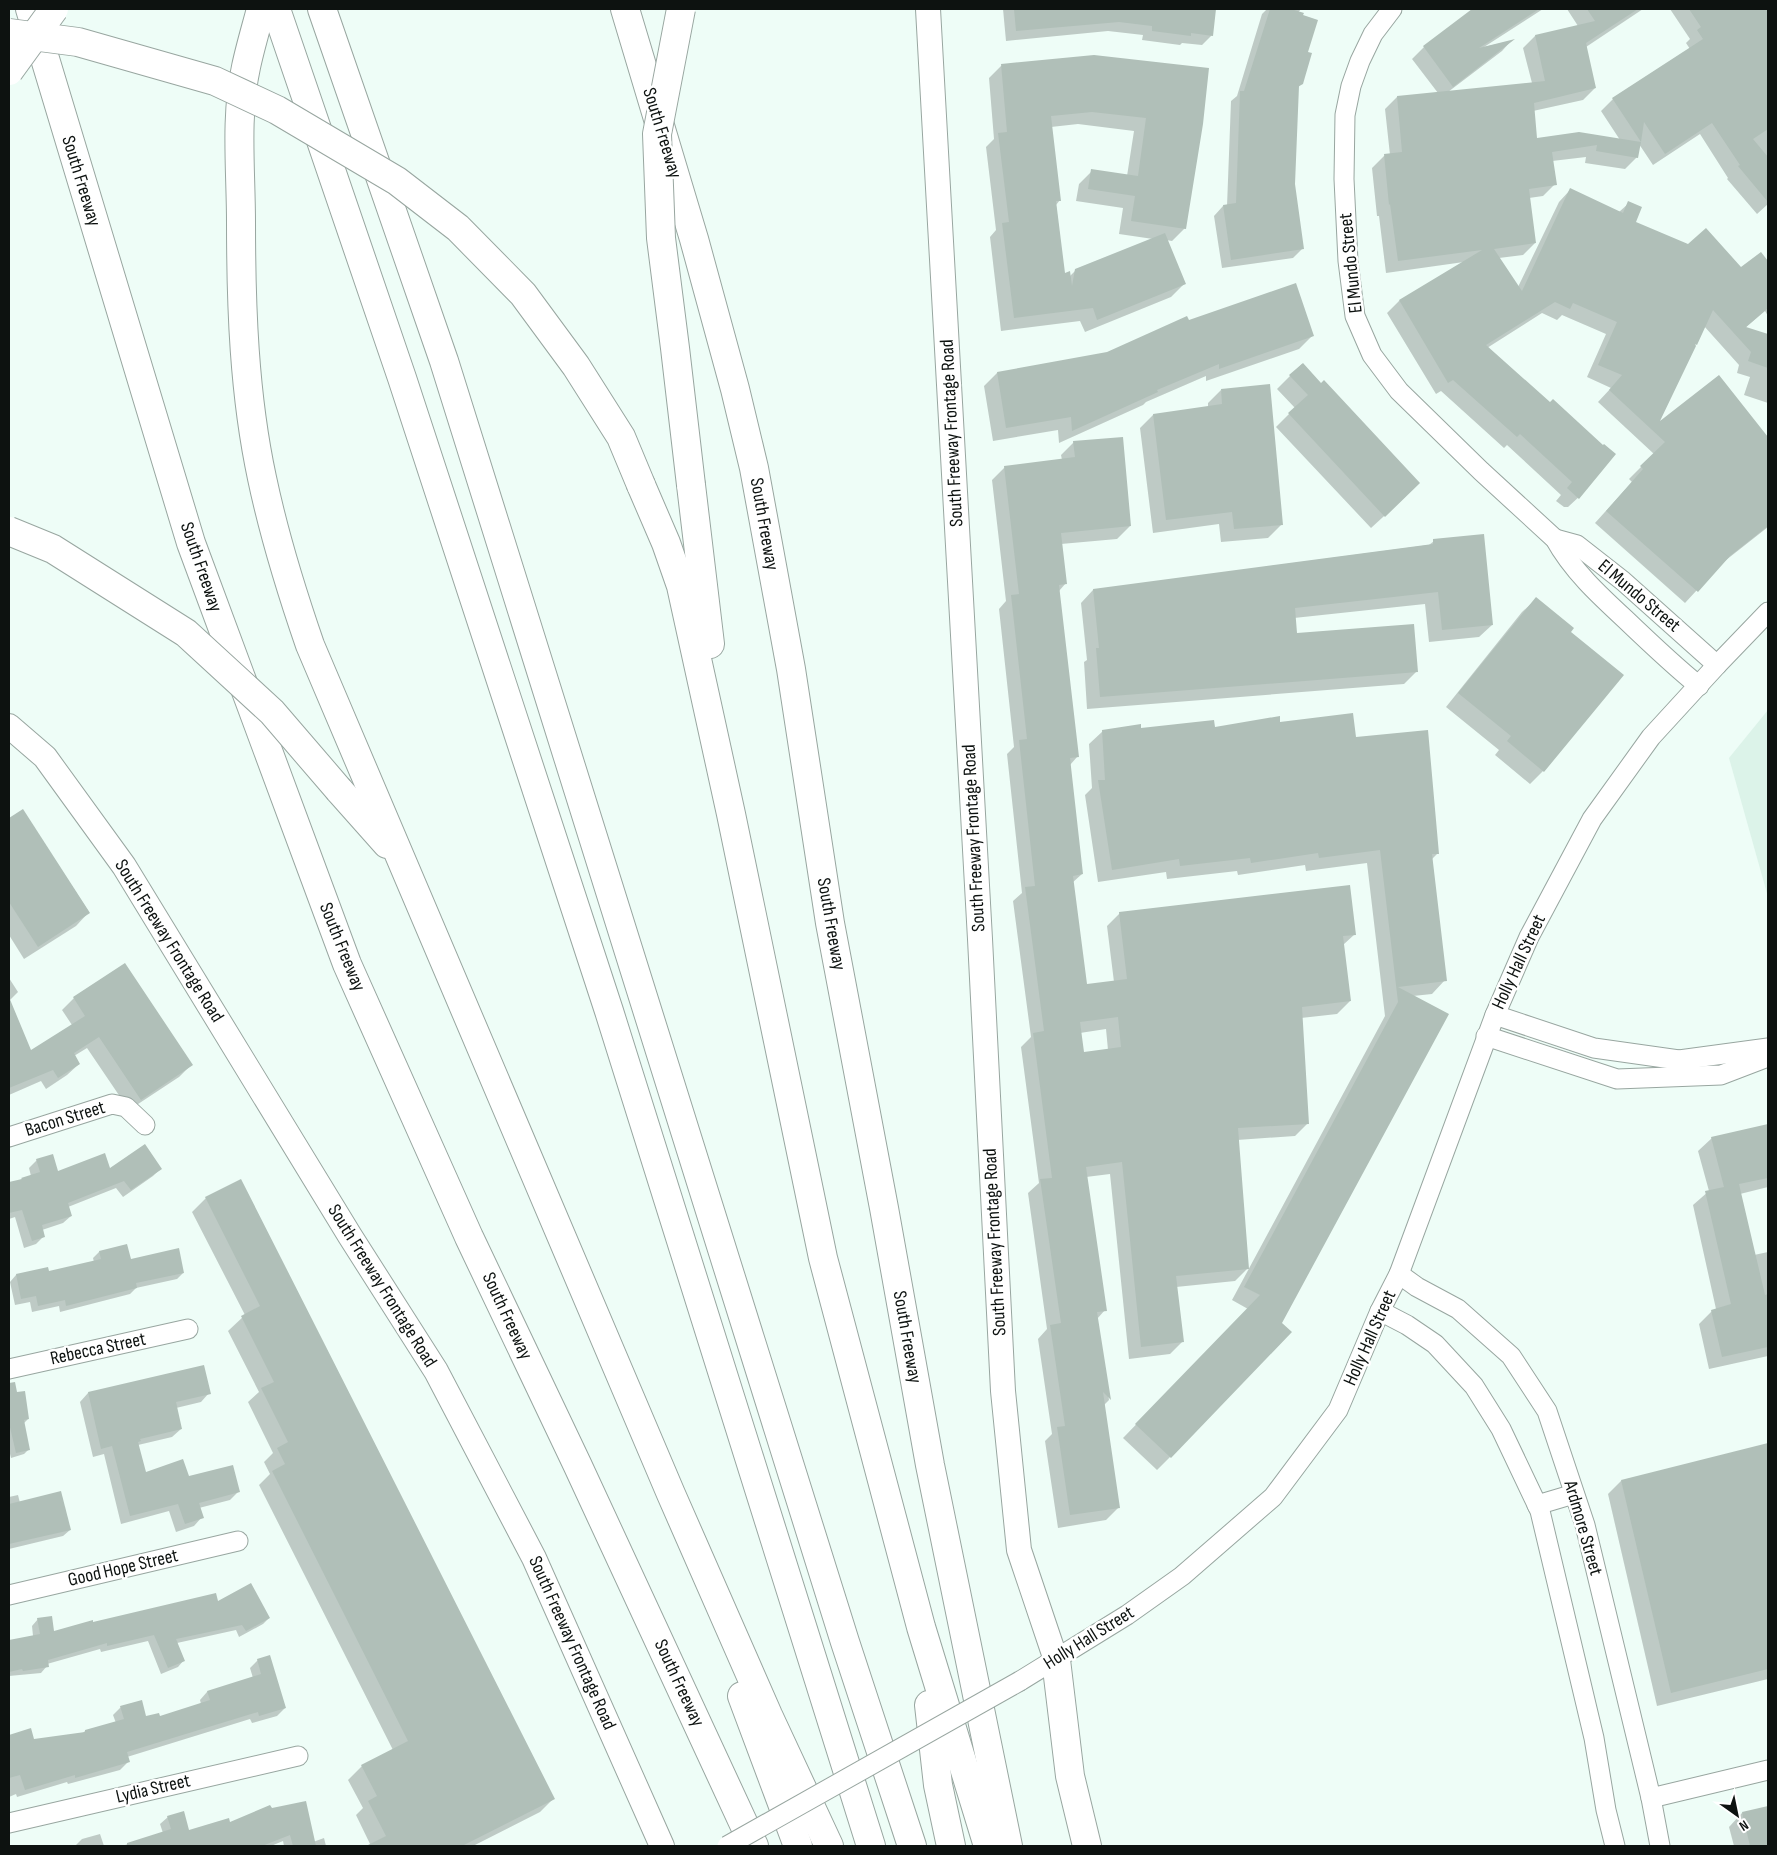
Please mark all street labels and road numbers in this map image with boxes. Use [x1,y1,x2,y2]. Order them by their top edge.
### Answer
street label: South Freeway [637,85,687,182]
street label: South Freeway [56,133,106,230]
street label: El Mundo Street [1334,212,1368,314]
street label: South Freeway Frontage Road [936,339,968,527]
street label: South Freeway [745,476,784,573]
street label: South Freeway [175,519,227,616]
street label: El Mundo Street [1593,555,1685,637]
street label: South Freeway Frontage Road [958,744,990,932]
street label: South Freeway Frontage Road [110,855,228,1027]
street label: South Freeway [812,876,851,973]
street label: South Freeway [314,899,370,995]
street label: Holly Hall Street [1487,911,1551,1013]
street label: Bacon Street [22,1096,108,1142]
street label: South Freeway Frontage Road [979,1148,1011,1336]
street label: South Freeway Frontage Road [323,1200,441,1372]
street label: South Freeway [477,1269,537,1364]
street label: Holly Hall Street [1339,1286,1401,1389]
street label: South Freeway [888,1289,927,1386]
street label: Rebecca Street [48,1328,148,1370]
street label: Ardmore Street [1558,1477,1608,1578]
street label: Good Hope Street [66,1544,181,1592]
street label: South Freeway Frontage Road [523,1553,621,1733]
street label: Holly Hall Street [1040,1601,1139,1675]
street label: South Freeway [649,1636,709,1731]
street label: Lydia Street [114,1769,193,1809]

